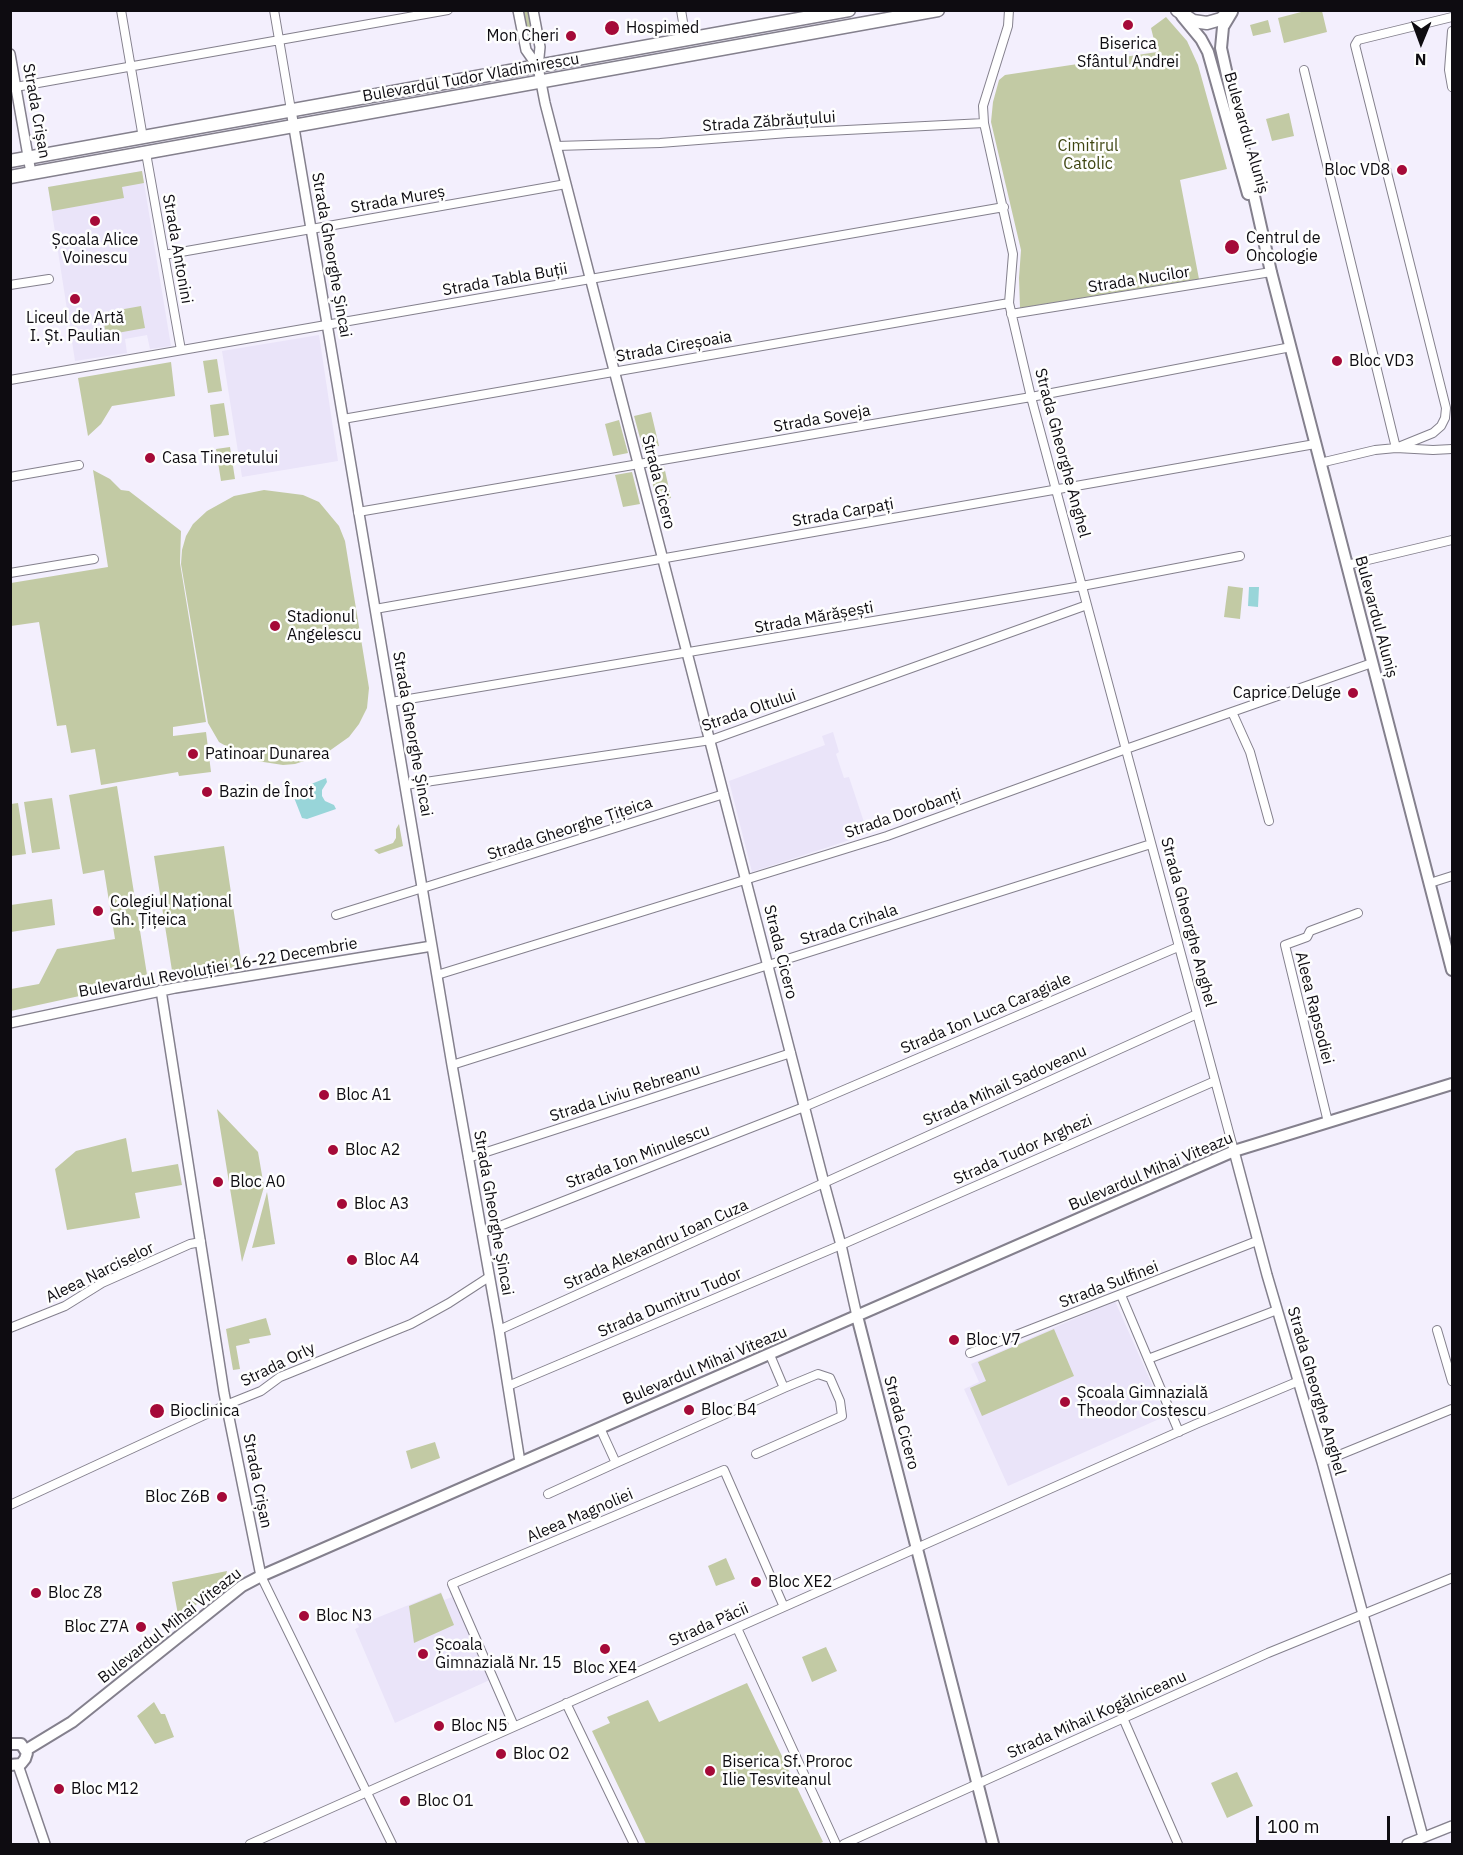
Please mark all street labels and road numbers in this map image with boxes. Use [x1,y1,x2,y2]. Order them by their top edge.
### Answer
street label: Bulevardul Tudor Vladimirescu [361,49,581,107]
street label: Strada Crișan [18,62,54,160]
street label: Bulevardul Aluniș [1219,70,1273,196]
street label: Strada Zăbrăuțului [702,108,836,136]
street label: Strada Gheorghe Șincai [307,171,355,339]
street label: Strada Mureș [349,182,447,218]
street label: Strada Antonini [158,193,196,305]
street label: Strada Tabla Buții [441,260,569,300]
street label: Strada Nucilor [1087,263,1191,297]
street label: Strada Cireșoaia [615,327,733,367]
street label: Strada Gheorghe Anghel [1030,366,1094,540]
street label: Strada Soveja [772,401,872,437]
street label: Strada Cicero [637,433,679,531]
street label: Strada Carpați [791,495,895,531]
street label: Bulevardul Aluniș [1350,554,1402,680]
street label: Strada Mărășești [753,598,875,638]
street label: Strada Gheorghe Șincai [388,650,436,818]
street label: Strada Oltului [699,686,799,736]
street label: Strada Dorobanți [842,785,964,843]
street label: Strada Gheorghe Țițeica [485,793,655,865]
street label: Strada Gheorghe Anghel [1156,835,1220,1009]
street label: Strada Crihala [798,900,900,950]
street label: Strada Cicero [759,903,801,1001]
street label: Bulevardul Revoluției 16-22 Decembrie [77,934,359,1002]
street label: Aleea Rapsodiei [1291,950,1337,1066]
street label: Strada Ion Luca Caragiale [898,969,1074,1059]
street label: Strada Mihail Sadoveanu [920,1041,1090,1131]
street label: Strada Liviu Rebreanu [547,1060,703,1126]
street label: Strada Tudor Arghezi [951,1111,1095,1189]
street label: Strada Ion Minulescu [563,1121,713,1193]
street label: Strada Gheorghe Șincai [469,1129,517,1297]
street label: Bulevardul Mihai Viteazu [1066,1129,1236,1215]
street label: Strada Alexandru Ioan Cuza [561,1196,751,1294]
street label: Aleea Narciselor [43,1239,157,1307]
street label: Strada Sulfinei [1057,1257,1161,1313]
street label: Strada Dumitru Tudor [595,1264,745,1342]
street label: Strada Gheorghe Anghel [1283,1305,1349,1477]
street label: Bulevardul Mihai Viteazu [620,1323,790,1409]
street label: Strada Orly [238,1339,318,1391]
street label: Strada Cicero [879,1374,923,1472]
street label: Strada Crișan [238,1432,276,1530]
street label: Aleea Magnoliei [524,1485,636,1547]
street label: Bulevardul Mihai Viteazu [94,1564,246,1688]
street label: Strada Păcii [666,1599,752,1651]
street label: Strada Mihail Kogălniceanu [1004,1667,1190,1763]

